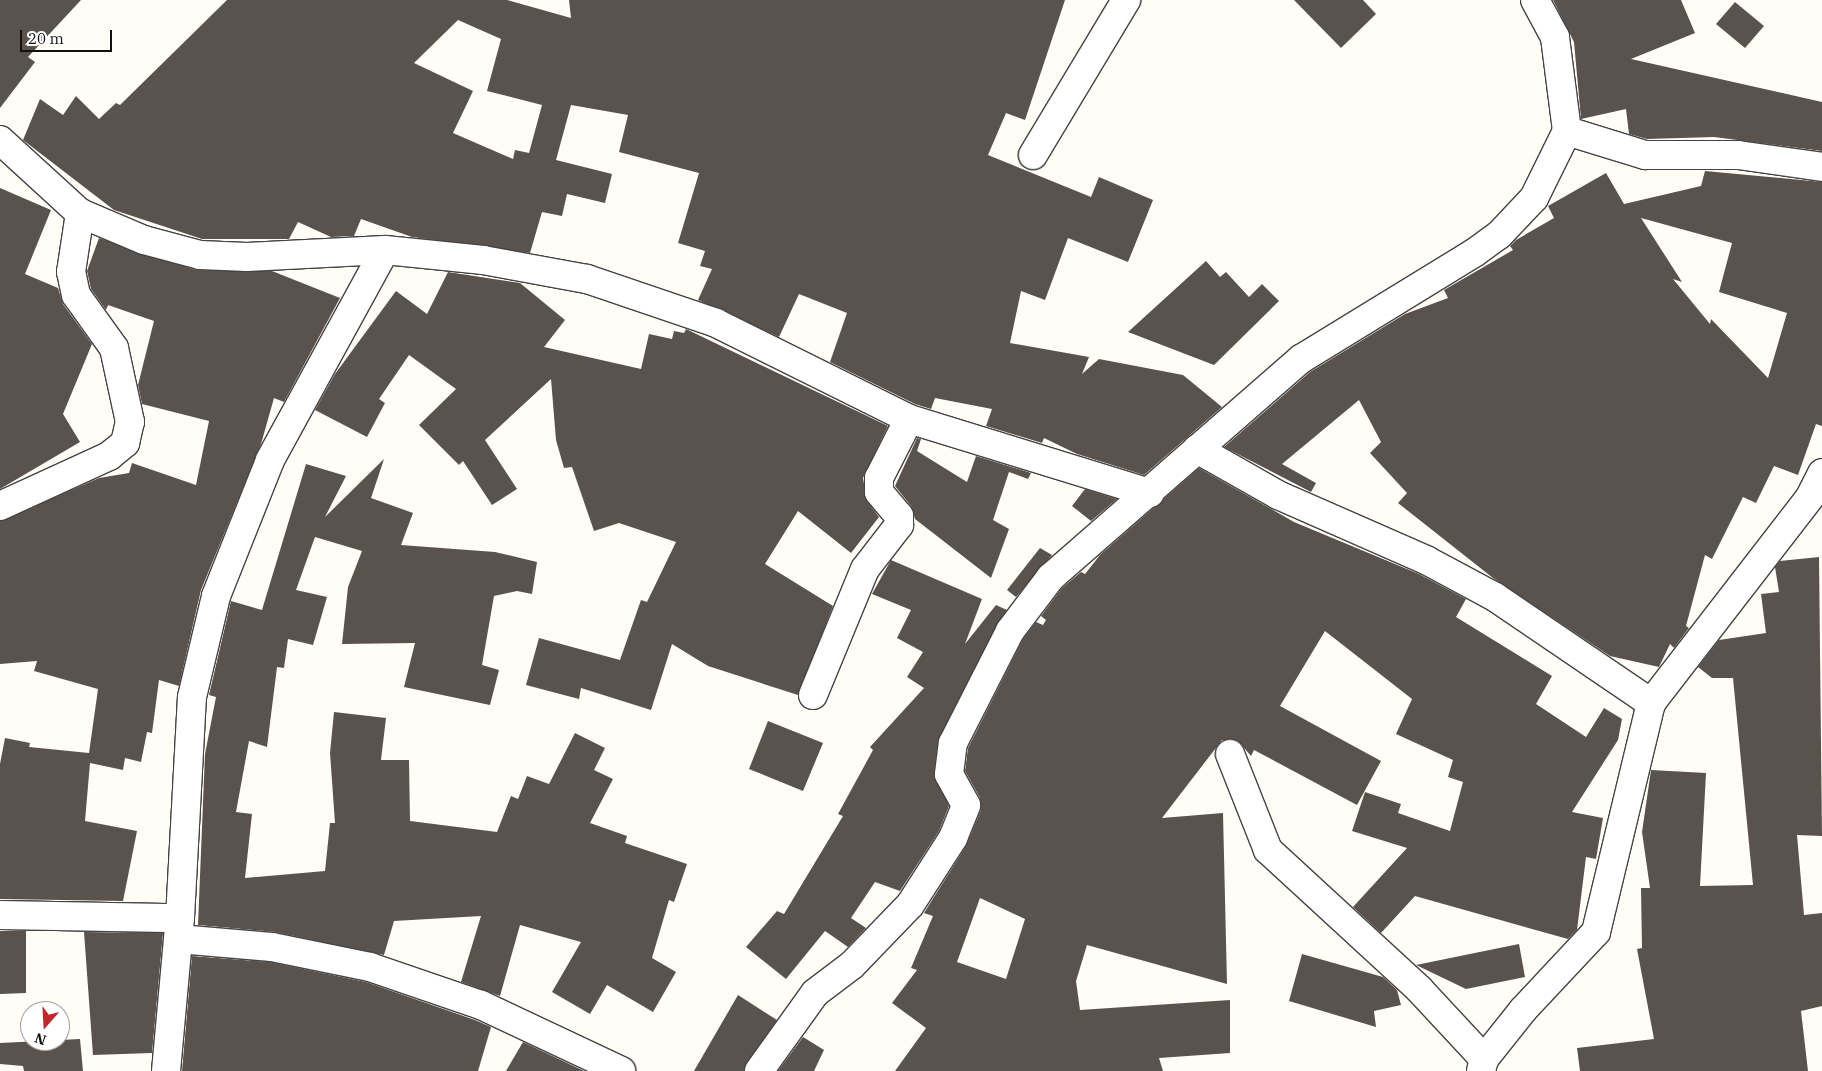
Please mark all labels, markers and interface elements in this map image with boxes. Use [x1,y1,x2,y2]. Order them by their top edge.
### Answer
scale bar [22,20,115,52]
text: 20 m [28,29,64,48]
north arrow [20,1001,70,1051]
text: N [32,1029,49,1050]

